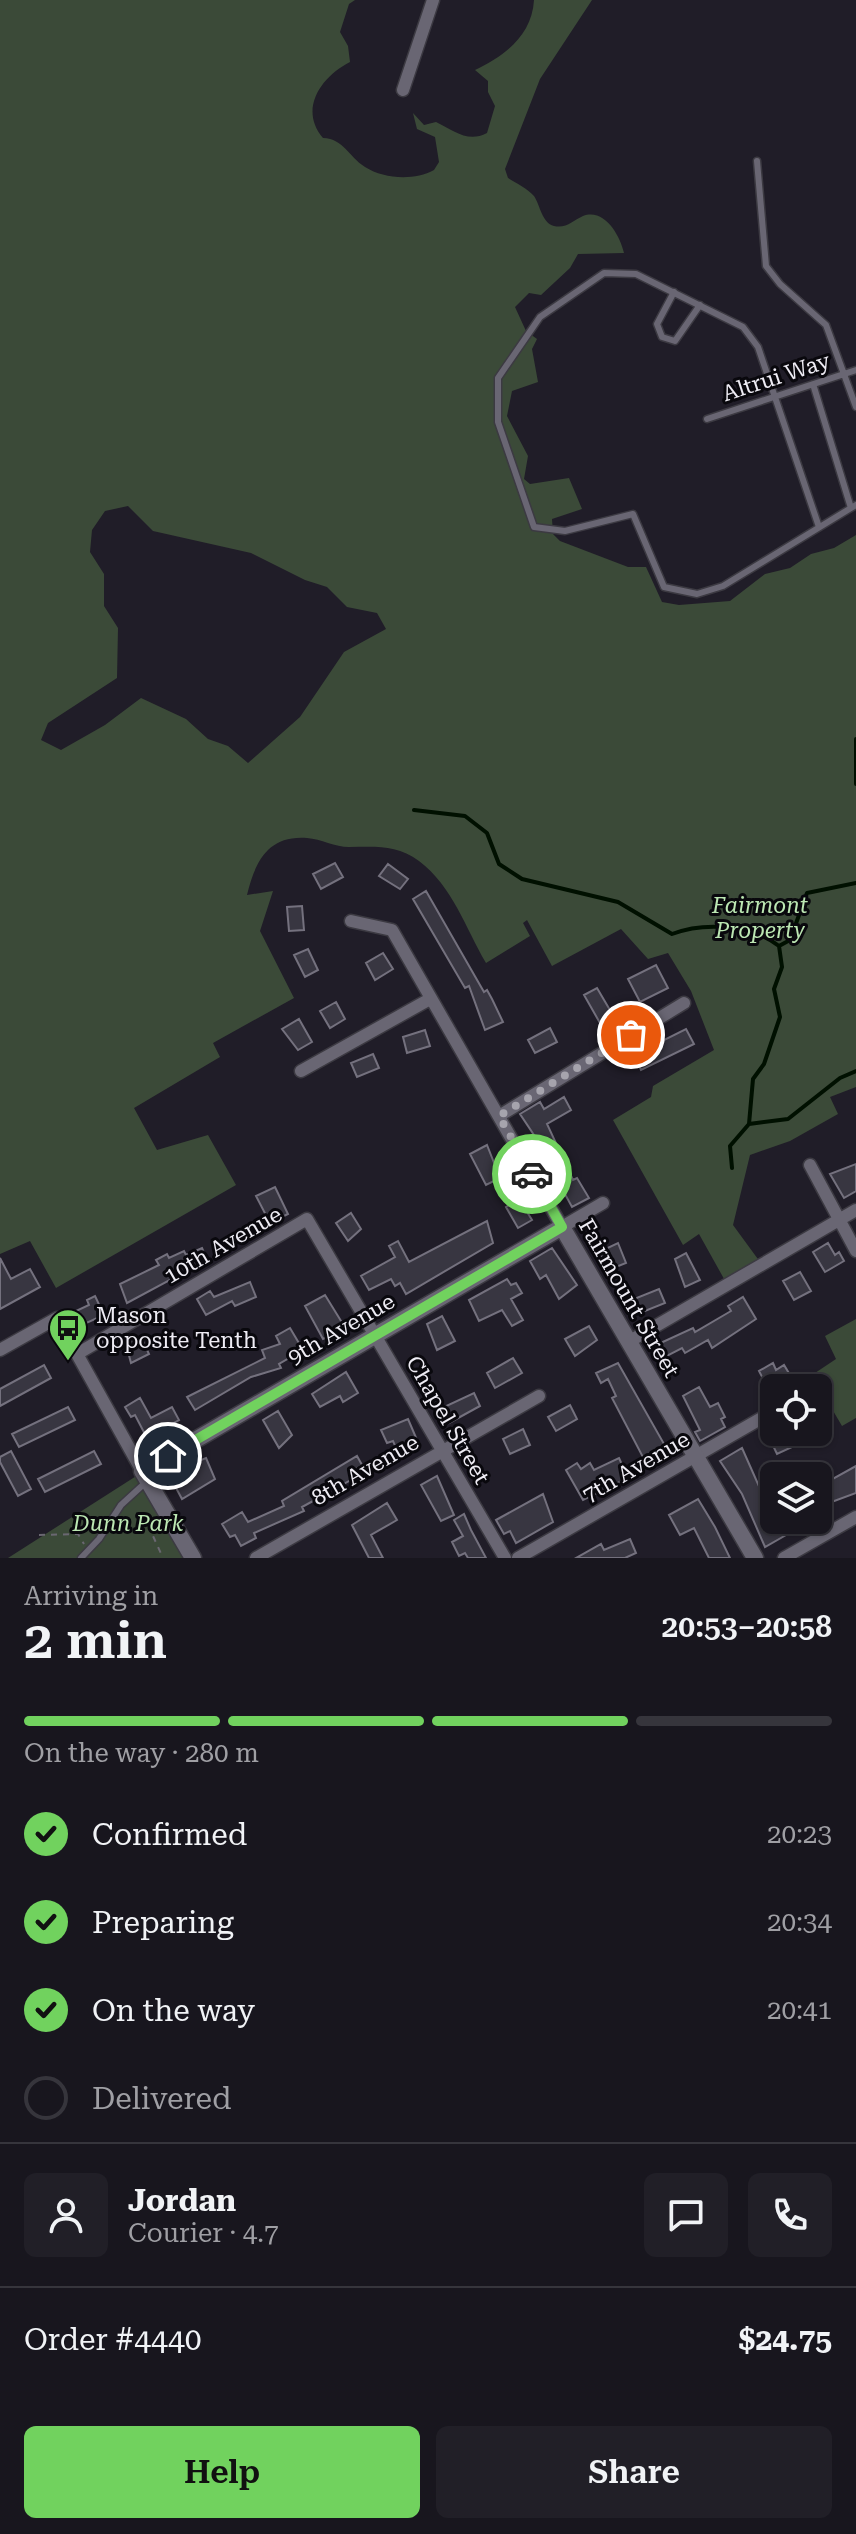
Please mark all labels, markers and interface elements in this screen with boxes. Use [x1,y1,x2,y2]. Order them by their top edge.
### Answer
street label: Altrui Way [719,348,833,406]
park label: Fairmont Property [711,893,809,943]
pin [597,1001,665,1069]
icon: bag [609,1013,653,1057]
courier [492,1134,572,1214]
icon: car [510,1152,554,1196]
street label: 10th Avenue [160,1201,286,1289]
street label: Fairmount Street [574,1214,684,1382]
street label: 9th Avenue [283,1288,399,1370]
place label: Mason opposite Tenth [96,1303,257,1353]
bus stop icon: Mason opposite Tenth [47,1307,89,1362]
street label: Chapel Street [401,1352,495,1488]
map controls [760,1374,832,1534]
button: locate [760,1374,832,1446]
pin [134,1422,202,1490]
street label: 7th Avenue [578,1426,694,1508]
street label: 8th Avenue [307,1429,423,1511]
icon: home [146,1434,190,1478]
button: layers [760,1462,832,1534]
park label: Dunn Park [71,1511,184,1536]
text: Arriving in [24,1581,158,1611]
text: 20:53–20:58 [662,1609,832,1644]
text: 2 min [24,1610,167,1671]
text: On the way · 280 m [24,1738,259,1768]
icon: check [24,1812,68,1856]
text: Confirmed [92,1817,247,1852]
text: 20:23 [767,1819,832,1849]
icon: check [24,1900,68,1944]
text: Preparing [92,1905,234,1940]
text: 20:34 [767,1907,832,1937]
icon: check [24,1988,68,2032]
text: On the way [92,1993,255,2028]
text: 20:41 [767,1995,832,2025]
text: Delivered [92,2081,231,2116]
button: person [24,2173,108,2257]
button: chat [644,2173,728,2257]
button: phone [748,2173,832,2257]
text: Jordan [128,2183,236,2218]
text: Courier · 4.7 [128,2218,278,2248]
text: Order #4440 [24,2322,202,2357]
text: $24.75 [739,2322,832,2357]
button: Help [24,2426,420,2518]
button: Share [436,2426,832,2518]

